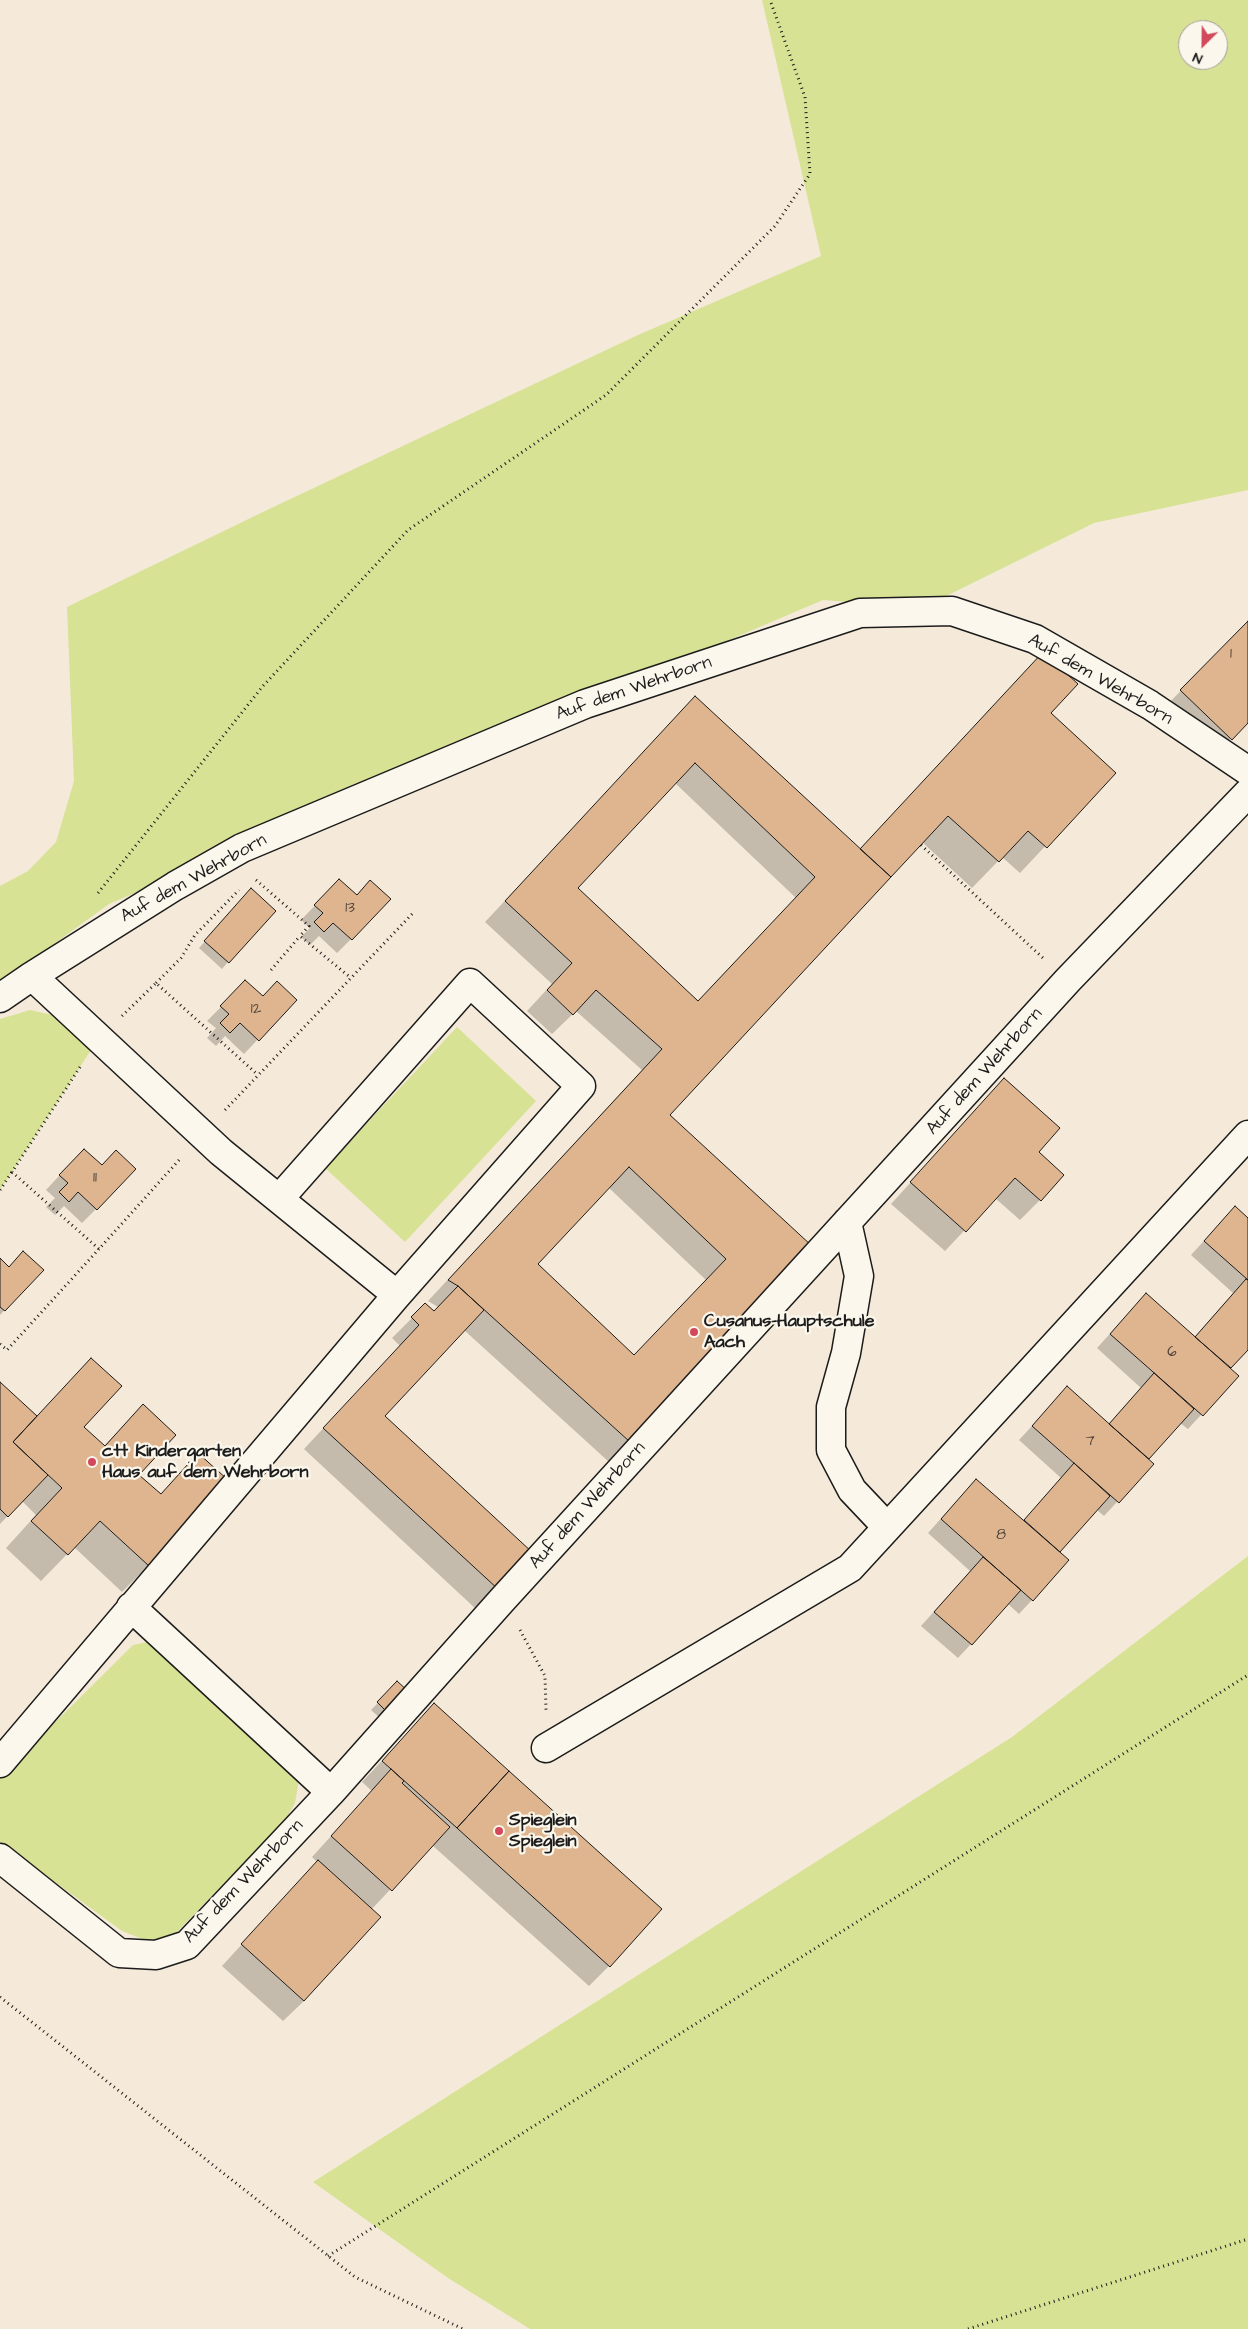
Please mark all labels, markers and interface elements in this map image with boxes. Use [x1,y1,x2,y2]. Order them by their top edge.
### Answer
north arrow [1178,20,1228,70]
text: N [1190,47,1205,69]
street label: Auf dem Wehrborn [1024,630,1176,730]
house number: 1 [1230,646,1232,664]
street label: Auf dem Wehrborn [553,652,715,726]
street label: Auf dem Wehrborn [117,830,271,928]
house number: 13 [345,900,355,918]
house number: 12 [251,1001,261,1019]
street label: Auf dem Wehrborn [922,1004,1048,1140]
house number: 11 [93,1170,97,1188]
place label: Cusanus-Hauptschule Aach [704,1311,874,1354]
marker: Cusanus-Hauptschule Aach [688,1326,700,1338]
house number: 6 [1167,1344,1177,1362]
house number: 7 [1085,1433,1095,1451]
street label: Auf dem Wehrborn [525,1438,651,1574]
place label: ctt Kindergarten Haus auf dem Wehrborn [102,1441,308,1484]
marker: ctt Kindergarten Haus auf dem Wehrborn [86,1456,98,1468]
house number: 8 [996,1527,1006,1545]
place label: Spieglein Spieglein [509,1810,577,1852]
street label: Auf dem Wehrborn [179,1816,309,1948]
marker: Spieglein Spieglein [493,1825,505,1837]

